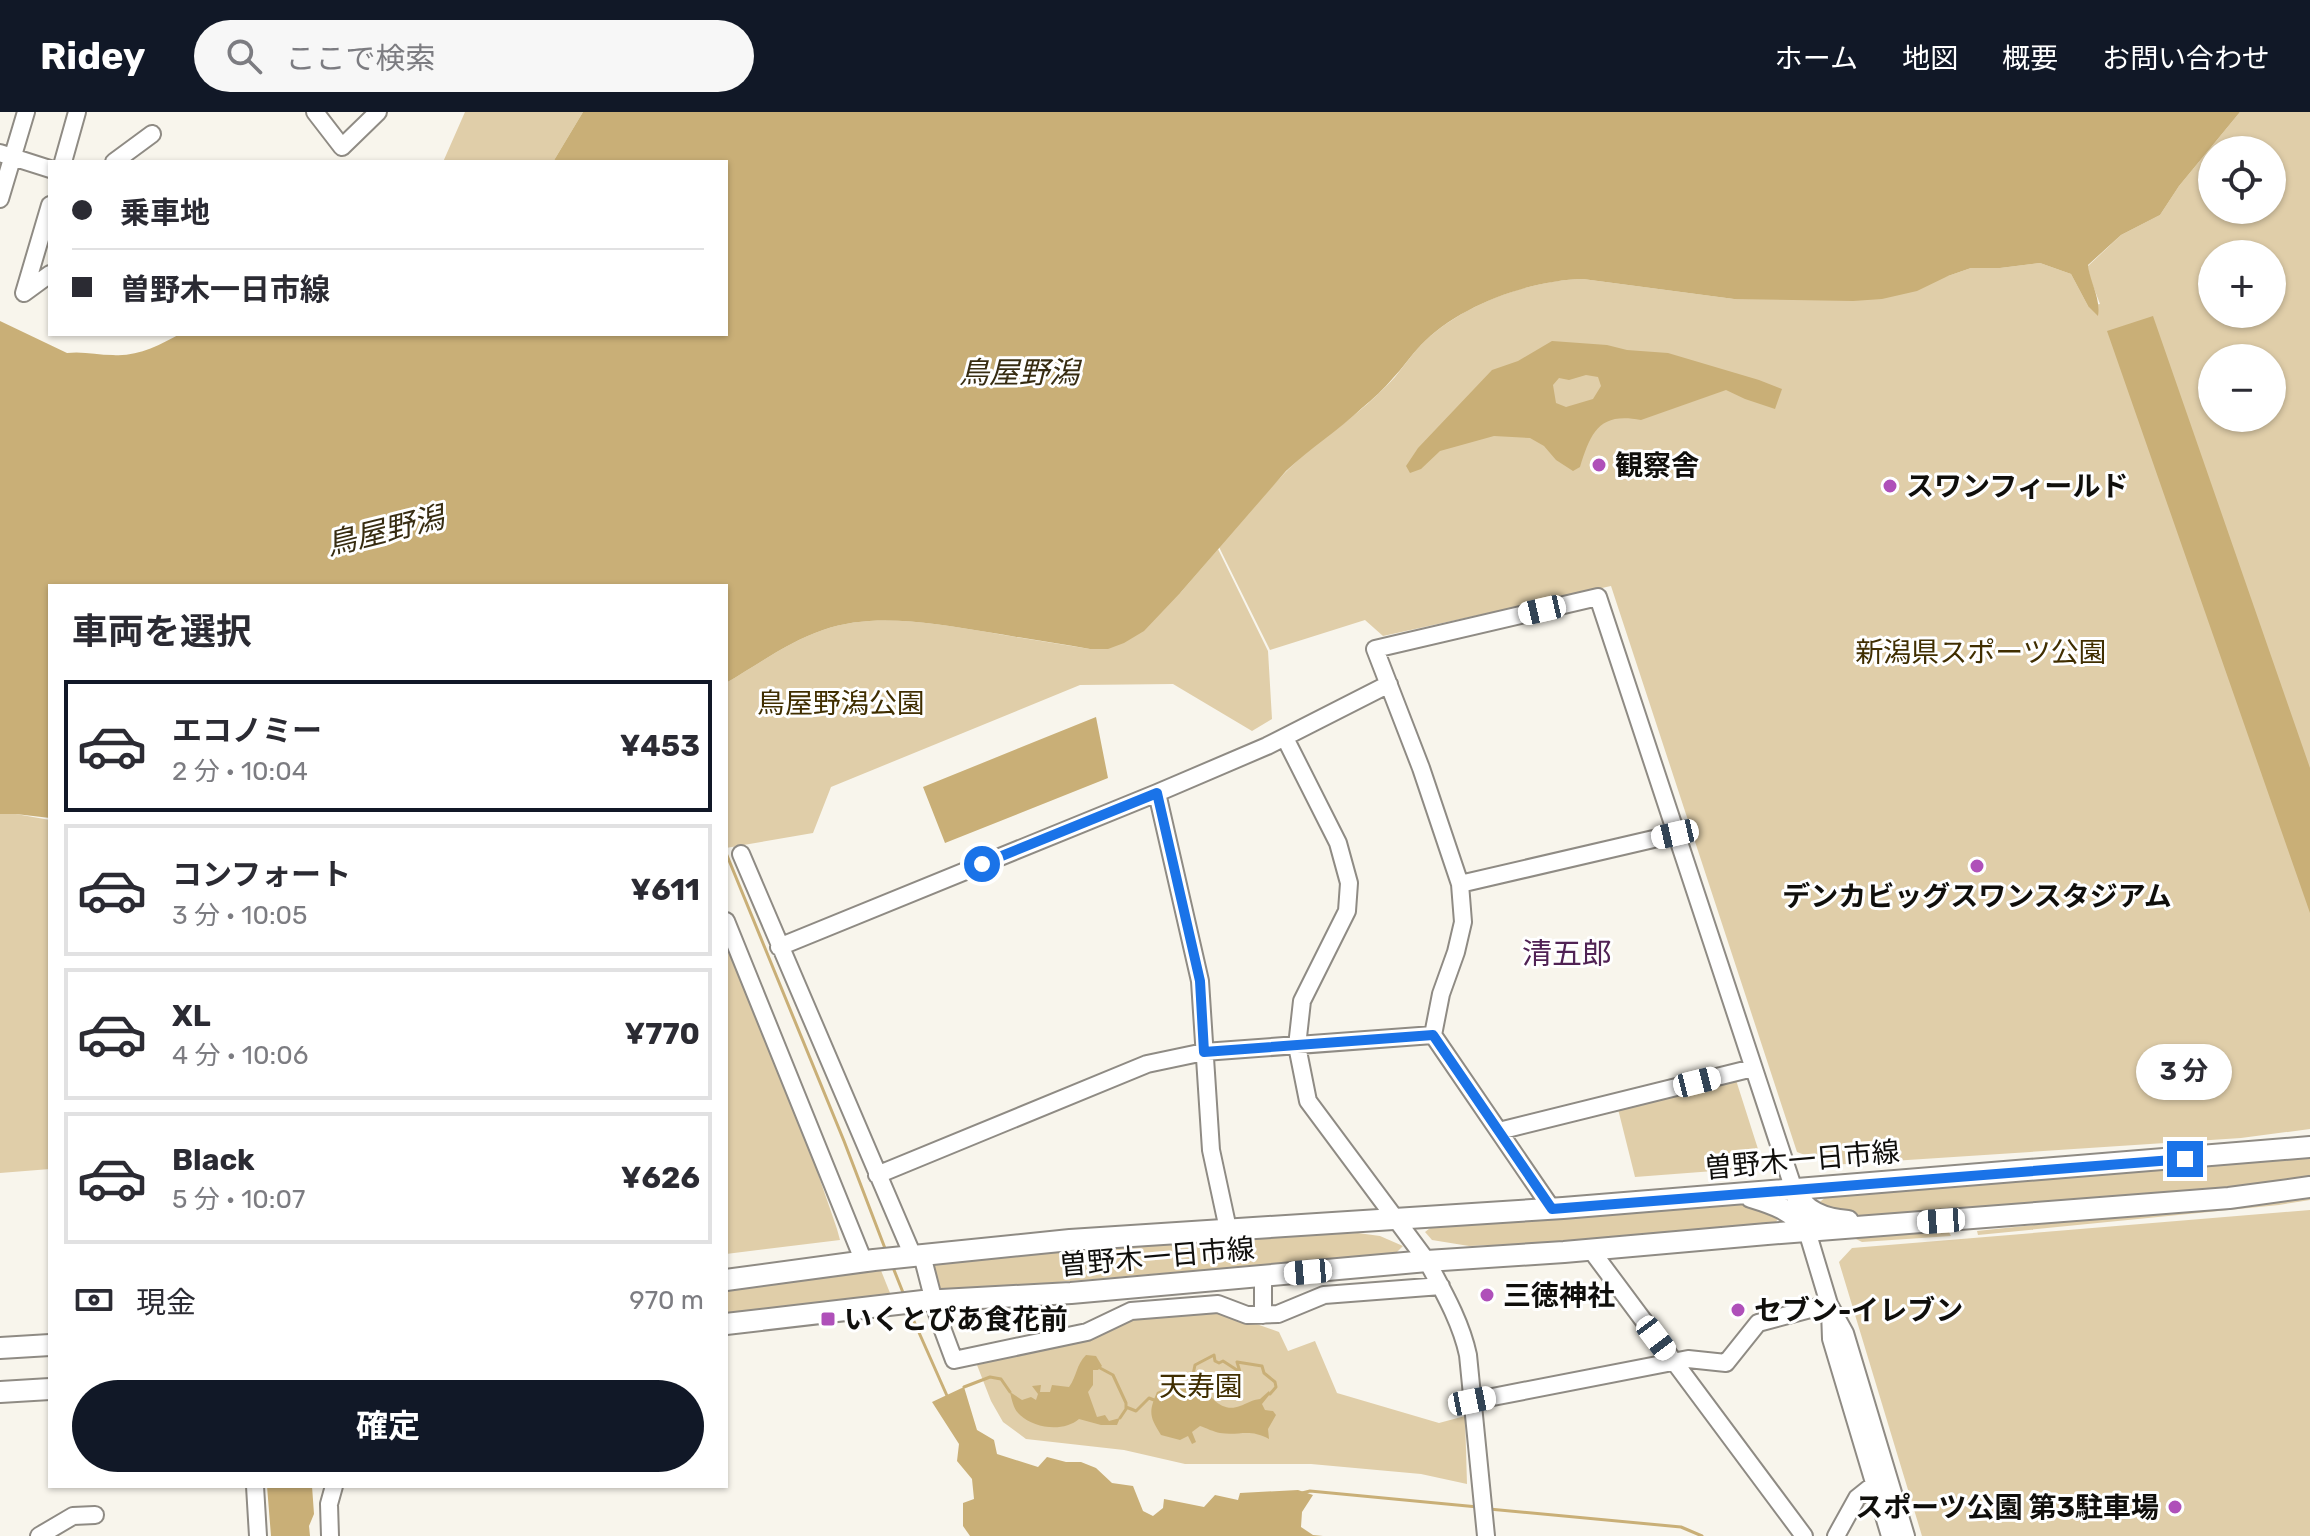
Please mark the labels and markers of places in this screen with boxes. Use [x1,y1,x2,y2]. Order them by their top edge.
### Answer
place label: 観察舎 [1615,449,1699,482]
marker: 観察舎 [1590,456,1608,474]
place label: スワンフィールド [1906,470,2129,503]
marker: スワンフィールド [1881,477,1899,495]
marker: デンカビッグスワンスタジアム [1968,857,1986,875]
place label: デンカビッグスワンスタジアム [1782,880,2172,913]
place label: 三徳神社 [1503,1279,1615,1312]
marker: 三徳神社 [1478,1286,1496,1304]
place label: セブン-イレブン [1754,1294,1963,1327]
marker: セブン-イレブン [1729,1301,1747,1319]
place label: いくとぴあ食花前 [844,1303,1068,1336]
marker: いくとぴあ食花前 [819,1310,837,1328]
place label: スポーツ公園 第3駐車場 [1855,1491,2159,1524]
marker: スポーツ公園 第3駐車場 [2166,1498,2184,1516]

